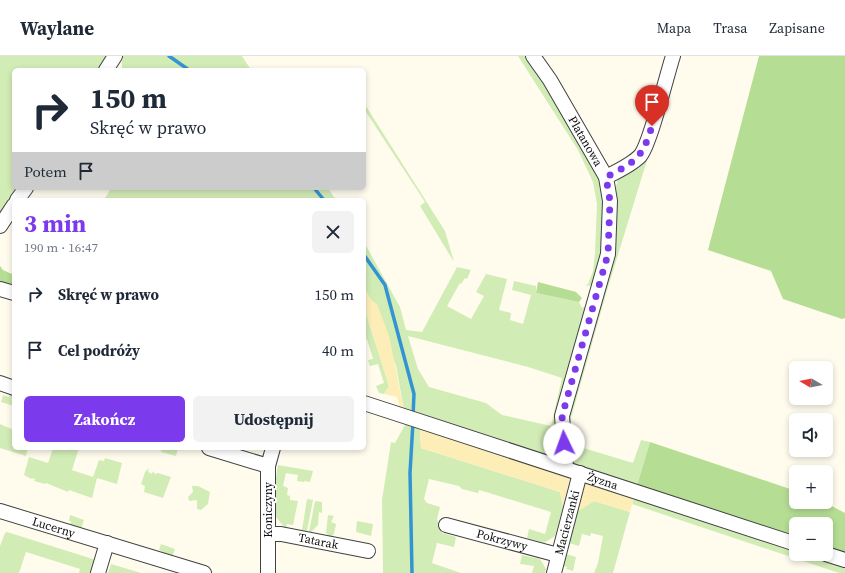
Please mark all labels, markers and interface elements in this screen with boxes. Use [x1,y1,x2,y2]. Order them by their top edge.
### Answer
text: Waylane [20,15,94,41]
text: Mapa [657,18,691,38]
text: Trasa [713,18,747,38]
text: Zapisane [769,18,825,38]
text: 150 m [90,79,167,117]
icon: right [24,84,76,136]
pin [635,85,669,126]
icon: arrive [641,91,663,113]
street label: Platanowa [564,113,607,170]
text: Skręć w prawo [90,115,206,140]
icon: arrive [75,160,97,182]
text: Potem [24,161,67,182]
text: 3 min [24,207,86,240]
button: close [312,211,354,253]
text: 190 m · 16:47 [24,239,98,256]
icon: right [24,283,46,305]
text: Skręć w prawo [58,284,159,305]
text: 150 m [314,284,354,305]
icon: arrive [24,339,46,361]
text: Cel podróży [58,340,140,361]
text: 40 m [322,340,354,361]
north arrow [789,361,833,405]
map controls [789,361,833,561]
button: Zakończ [24,396,185,442]
button: Udostępnij [193,396,354,442]
button: sound [789,413,833,457]
position arrow [543,422,585,464]
button: + [789,465,833,509]
street label: Żyzna [585,468,621,494]
street label: Koniczyny [260,481,276,538]
street label: Macierzanki [551,488,583,557]
street label: Lucerny [30,513,78,542]
button: − [789,517,833,561]
street label: Pokrzywy [475,526,530,555]
street label: Tatarak [297,530,340,553]

